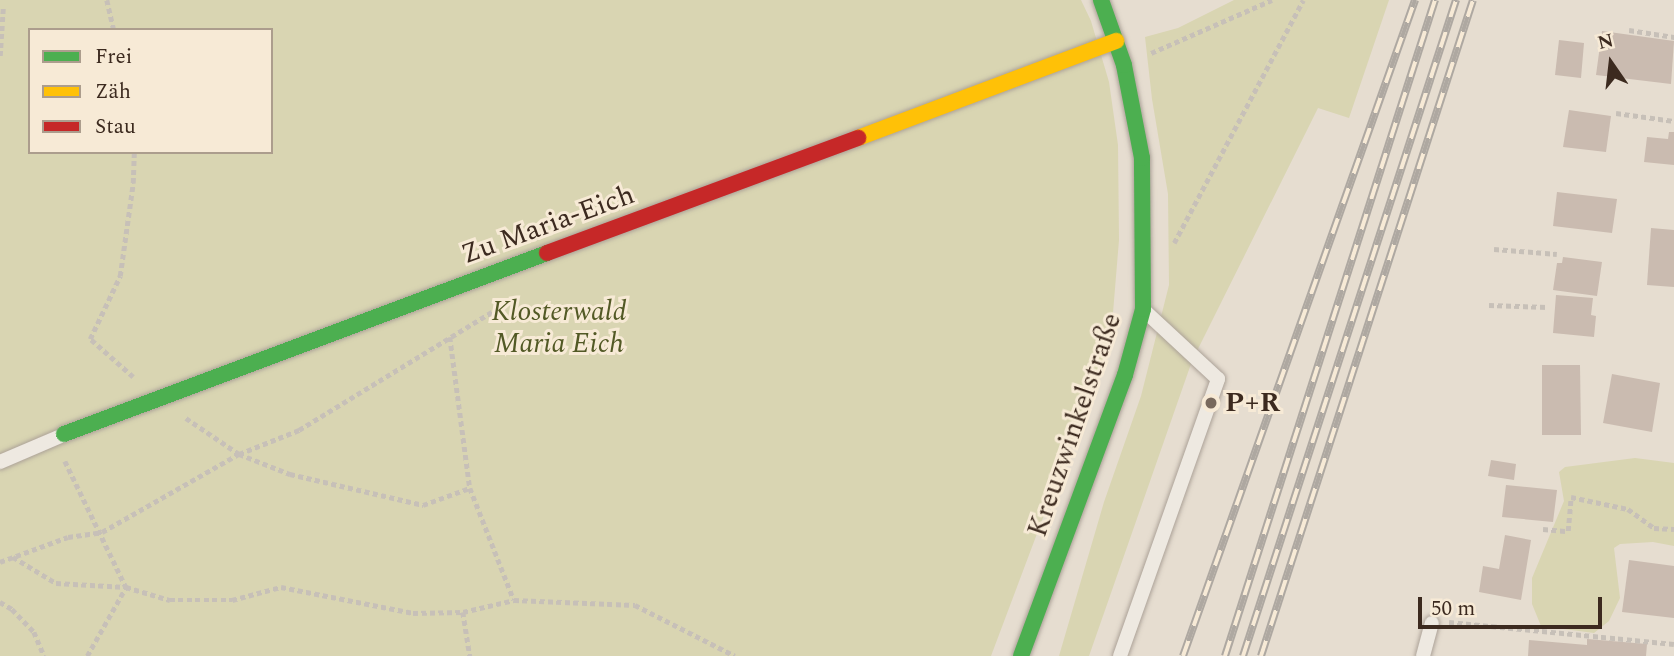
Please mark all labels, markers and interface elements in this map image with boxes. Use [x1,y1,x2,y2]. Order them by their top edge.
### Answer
text: N [1595,26,1617,58]
legend [28,28,273,154]
north arrow [1576,28,1646,98]
text: Frei [95,41,132,73]
text: Zäh [95,76,131,108]
text: Stau [95,111,136,143]
street label: Zu Maria-Eich [457,178,639,272]
park label: Klosterwald Maria Eich [491,295,627,361]
street label: Kreuzwinkelstraße [1021,309,1129,541]
place label: P+R [1225,386,1280,420]
marker: P+R [1203,395,1219,411]
scale bar [1422,582,1606,626]
text: 50 m [1431,593,1475,625]

